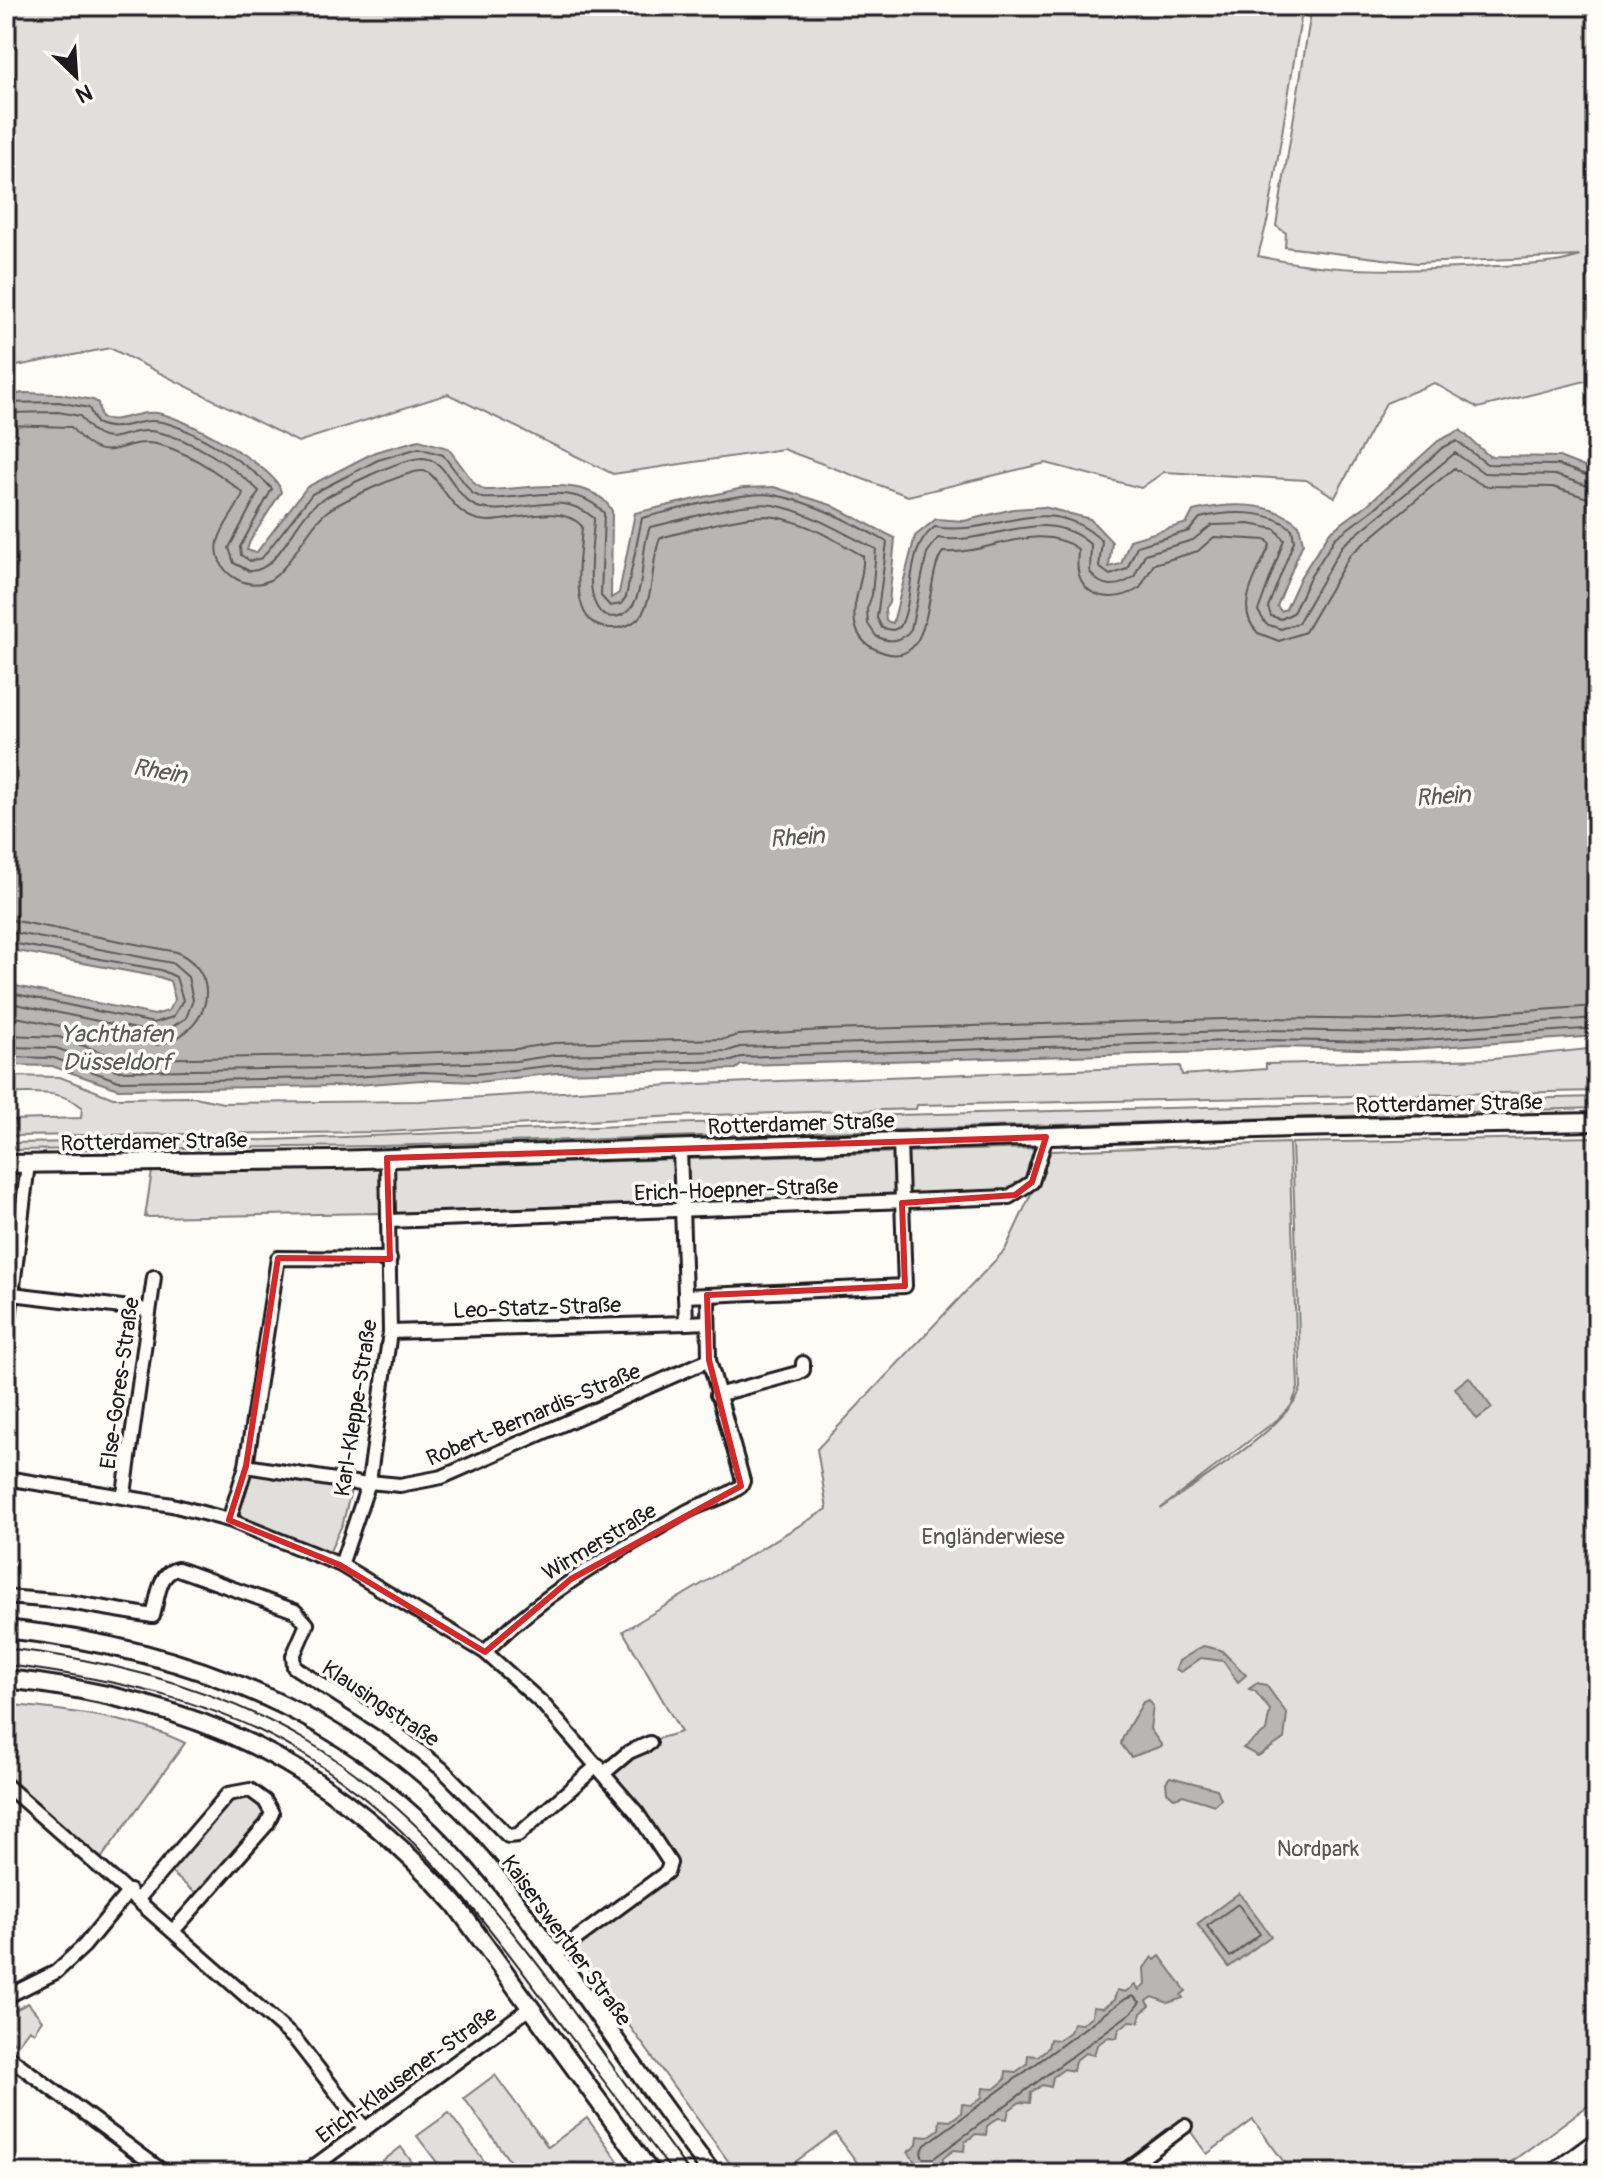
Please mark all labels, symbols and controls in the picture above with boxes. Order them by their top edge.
north arrow [36,36,116,116]
text: N [71,77,97,109]
water label: Rhein [131,752,191,791]
water label: Rhein [1415,780,1473,813]
water label: Rhein [769,821,827,854]
water label: Yachthafen Düsseldorf [61,1020,176,1077]
street label: Rotterdamer Straße [1355,1088,1543,1120]
street label: Rotterdamer Straße [707,1107,895,1141]
street label: Rotterdamer Straße [60,1126,248,1158]
street label: Erich-Hoepner-Straße [634,1172,839,1208]
street label: Leo-Statz-Straße [453,1291,622,1325]
street label: Else-Gores-Straße [94,1295,146,1471]
street label: Karl-Kleppe-Straße [328,1317,384,1499]
street label: Robert-Bernardis-Straße [422,1357,645,1473]
street label: Wirmerstraße [537,1497,662,1587]
park label: Engländerwiese [921,1523,1065,1551]
street label: Klausingstraße [316,1654,445,1754]
park label: Nordpark [1277,1835,1359,1863]
street label: Kaiserswerther Straße [495,1850,638,2032]
street label: Erich-Klausener-Straße [311,2000,503,2150]

